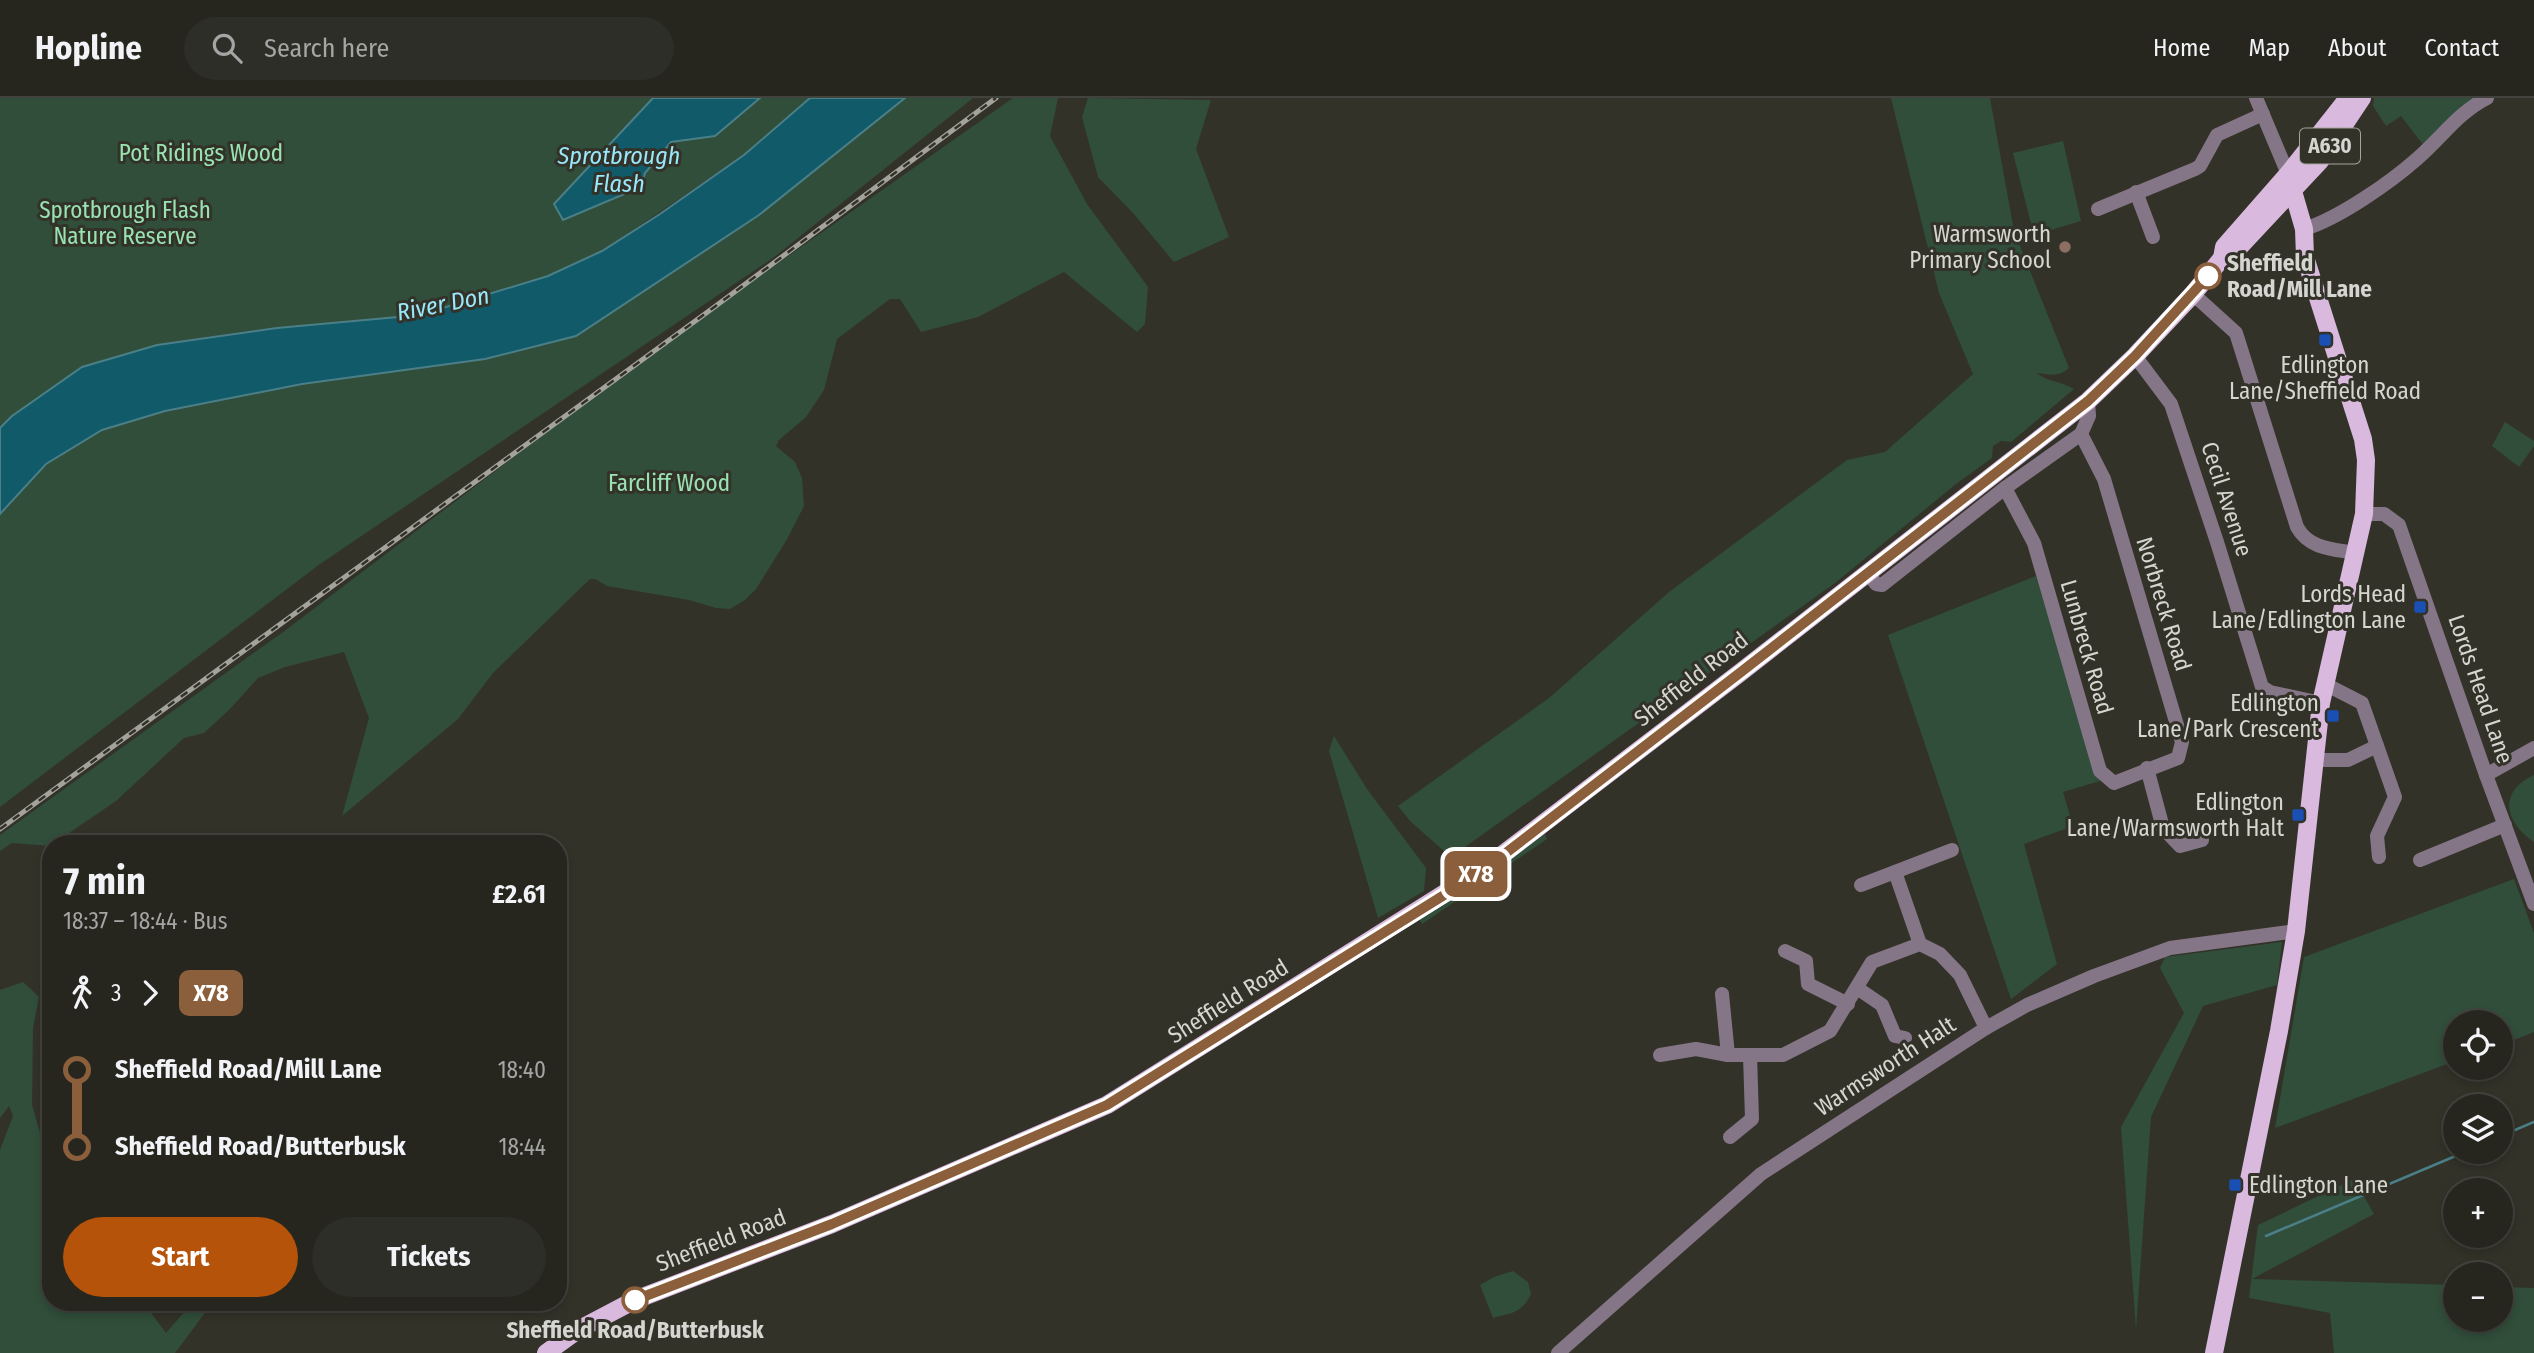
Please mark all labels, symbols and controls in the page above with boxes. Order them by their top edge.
search box [184,17,674,80]
text: Hopline [35,28,142,68]
icon: search [208,29,246,67]
text: Search here [264,33,389,64]
text: Home [2153,34,2210,62]
text: Map [2248,34,2290,62]
text: About [2328,34,2386,62]
text: Contact [2424,34,2499,62]
road number: A630 [2300,128,2360,164]
park label: Pot Ridings Wood [119,139,283,167]
water label: Sprotbrough Flash [557,142,680,198]
park label: Sprotbrough Flash Nature Reserve [39,196,211,250]
place label: Warmsworth Primary School [1909,220,2051,274]
marker: Warmsworth Primary School [2057,239,2073,255]
place label: Sheffield Road/Mill Lane [2227,249,2372,303]
marker: Sheffield Road/Mill Lane [2195,263,2221,289]
water label: River Don [394,281,492,327]
marker: Edlington Lane/Sheffield Road [2317,332,2333,348]
place label: Edlington Lane/Sheffield Road [2229,351,2421,405]
street label: Cecil Avenue [2195,438,2259,560]
park label: Farcliff Wood [608,469,730,497]
street label: Norbreck Road [2130,534,2198,674]
street label: Lunbreck Road [2054,577,2120,717]
place label: Lords Head Lane/Edlington Lane [2211,580,2406,634]
marker: Lords Head Lane/Edlington Lane [2412,599,2428,615]
street label: Lords Head Lane [2442,611,2520,767]
street label: Sheffield Road [1629,626,1753,732]
place label: Edlington Lane/Park Crescent [2137,689,2319,743]
marker: Edlington Lane/Park Crescent [2325,708,2341,724]
place label: Edlington Lane/Warmsworth Halt [2066,788,2284,842]
marker: Edlington Lane/Warmsworth Halt [2290,807,2306,823]
line badge: X78 [1436,851,1516,897]
text: 7 min [63,858,146,904]
text: X78 [1458,860,1494,888]
text: £2.61 [492,879,546,910]
text: 18:37 – 18:44 · Bus [63,907,227,935]
street label: Sheffield Road [1163,953,1293,1049]
icon: walk [63,974,101,1012]
icon: forward [131,974,169,1012]
text: 3 [111,979,121,1007]
text: X78 [193,979,229,1007]
street label: Warmsworth Halt [1809,1010,1961,1122]
map controls [2443,1010,2513,1332]
button: locate [2443,1010,2513,1080]
text: Sheffield Road/Mill Lane [115,1054,382,1085]
text: 18:40 [498,1056,546,1084]
button: layers [2443,1094,2513,1164]
text: Sheffield Road/Butterbusk [115,1131,406,1162]
text: 18:44 [499,1133,546,1161]
place label: Edlington Lane [2249,1171,2388,1199]
marker: Edlington Lane [2227,1177,2243,1193]
button: + [2443,1178,2513,1248]
street label: Sheffield Road [652,1202,790,1278]
button: Start [63,1217,298,1297]
button: Tickets [312,1217,546,1297]
button: − [2443,1262,2513,1332]
marker: Sheffield Road/Butterbusk [622,1287,648,1313]
place label: Sheffield Road/Butterbusk [506,1316,764,1344]

